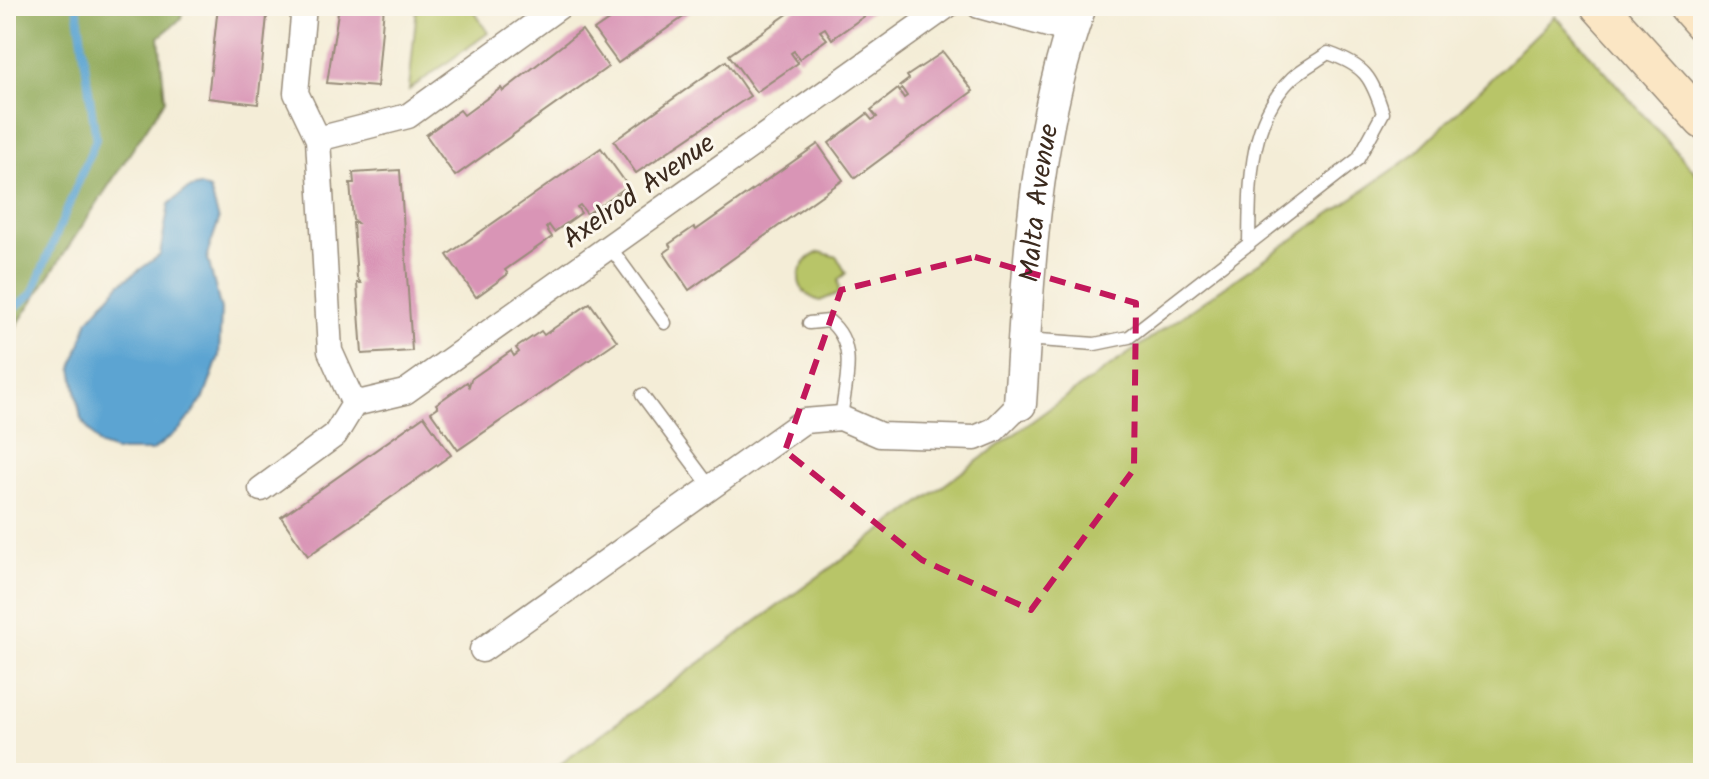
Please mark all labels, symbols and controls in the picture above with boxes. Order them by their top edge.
street label: Malta Avenue [1008,120,1073,284]
street label: Axelrod Avenue [554,122,726,262]

